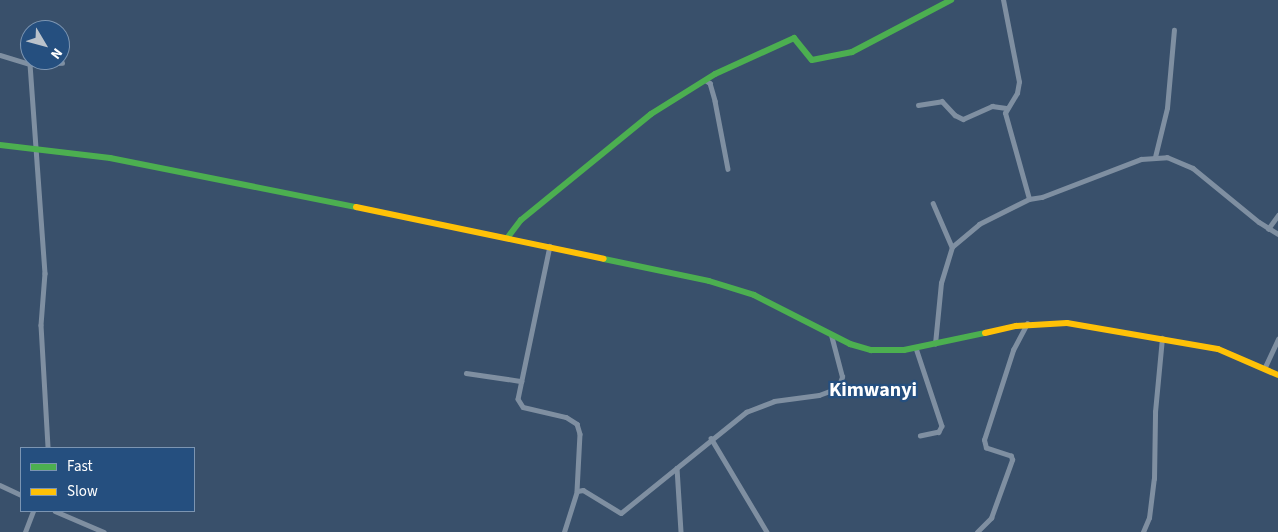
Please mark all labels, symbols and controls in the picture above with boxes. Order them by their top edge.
north arrow [20,20,70,70]
text: N [45,44,67,63]
district label: Kimwanyi [829,378,917,402]
legend [20,447,195,512]
text: Fast [67,456,93,477]
text: Slow [67,481,98,502]

